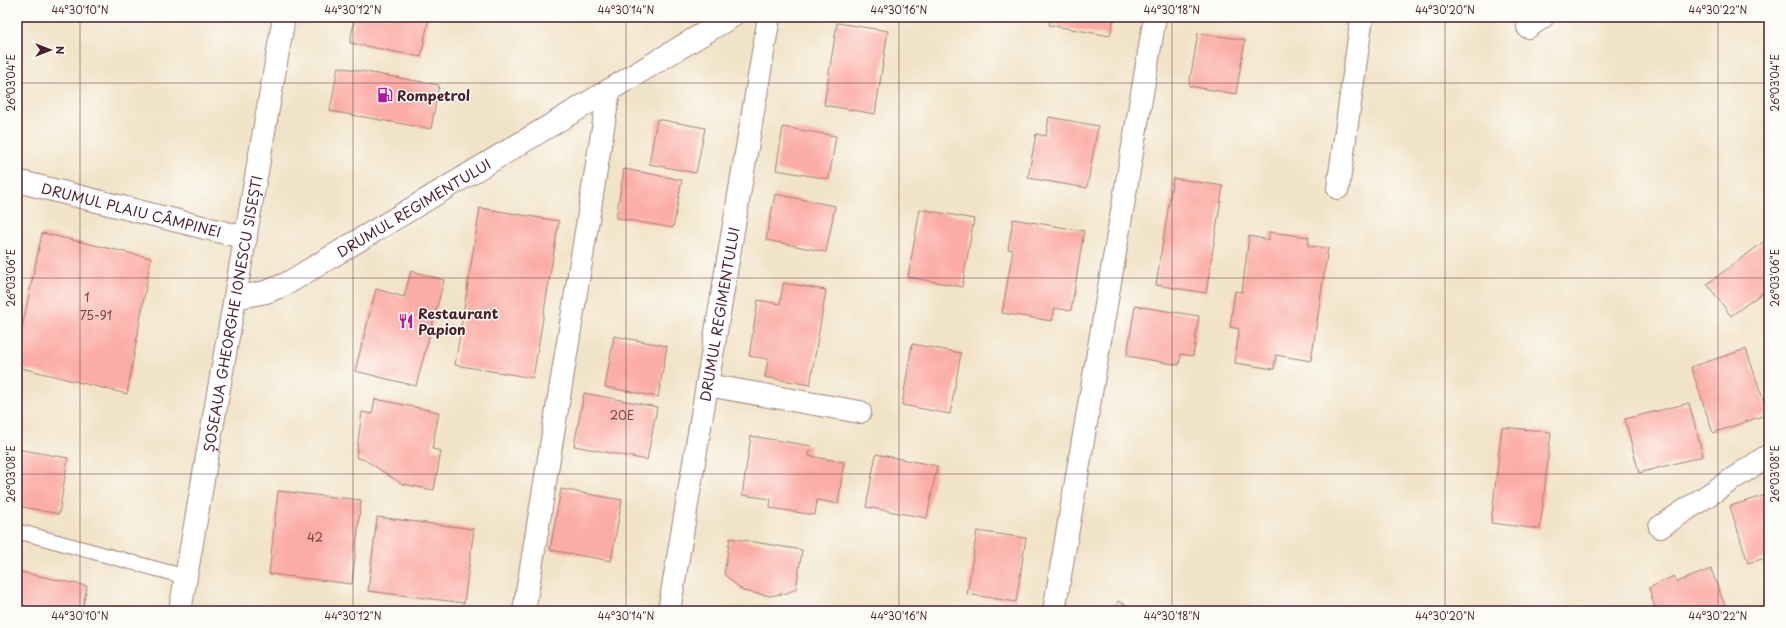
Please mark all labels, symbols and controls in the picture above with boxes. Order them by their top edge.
text: 44°30'10"N [51,2,109,17]
text: 44°30'12"N [325,2,382,17]
text: 44°30'14"N [598,2,654,17]
text: 44°30'16"N [871,2,928,17]
text: 44°30'18"N [1144,2,1200,17]
text: 44°30'20"N [1415,2,1475,17]
text: 44°30'22"N [1689,2,1748,17]
north arrow [30,30,70,70]
text: N [52,46,69,55]
text: 26°03'04"E [3,54,18,112]
text: 26°03'04"E [1767,54,1782,112]
place label: Rompetrol [397,85,470,106]
fuel station icon: Rompetrol [376,86,394,104]
street label: DRUMUL REGIMENTULUI [333,153,495,262]
street label: ȘOSEAUA GHEORGHE IONESCU SISEȘTI [198,174,267,454]
street label: DRUMUL PLAIU CÂMPINEI [39,177,224,242]
street label: DRUMUL REGIMENTULUI [694,225,744,403]
text: 26°03'06"E [3,249,18,307]
text: 26°03'06"E [1767,249,1782,307]
house number: 1 [84,288,90,306]
place label: Restaurant Papion [418,303,499,340]
house number: 75-91 [80,306,112,324]
restaurant icon: Restaurant Papion [397,312,415,330]
house number: 20E [610,406,634,424]
text: 26°03'08"E [3,445,18,503]
text: 26°03'08"E [1767,445,1782,503]
house number: 42 [307,528,323,546]
text: 44°30'10"N [51,608,109,623]
text: 44°30'12"N [325,608,382,623]
text: 44°30'14"N [598,608,654,623]
text: 44°30'16"N [871,608,928,623]
text: 44°30'18"N [1144,608,1200,623]
text: 44°30'20"N [1415,608,1475,623]
text: 44°30'22"N [1689,608,1748,623]

